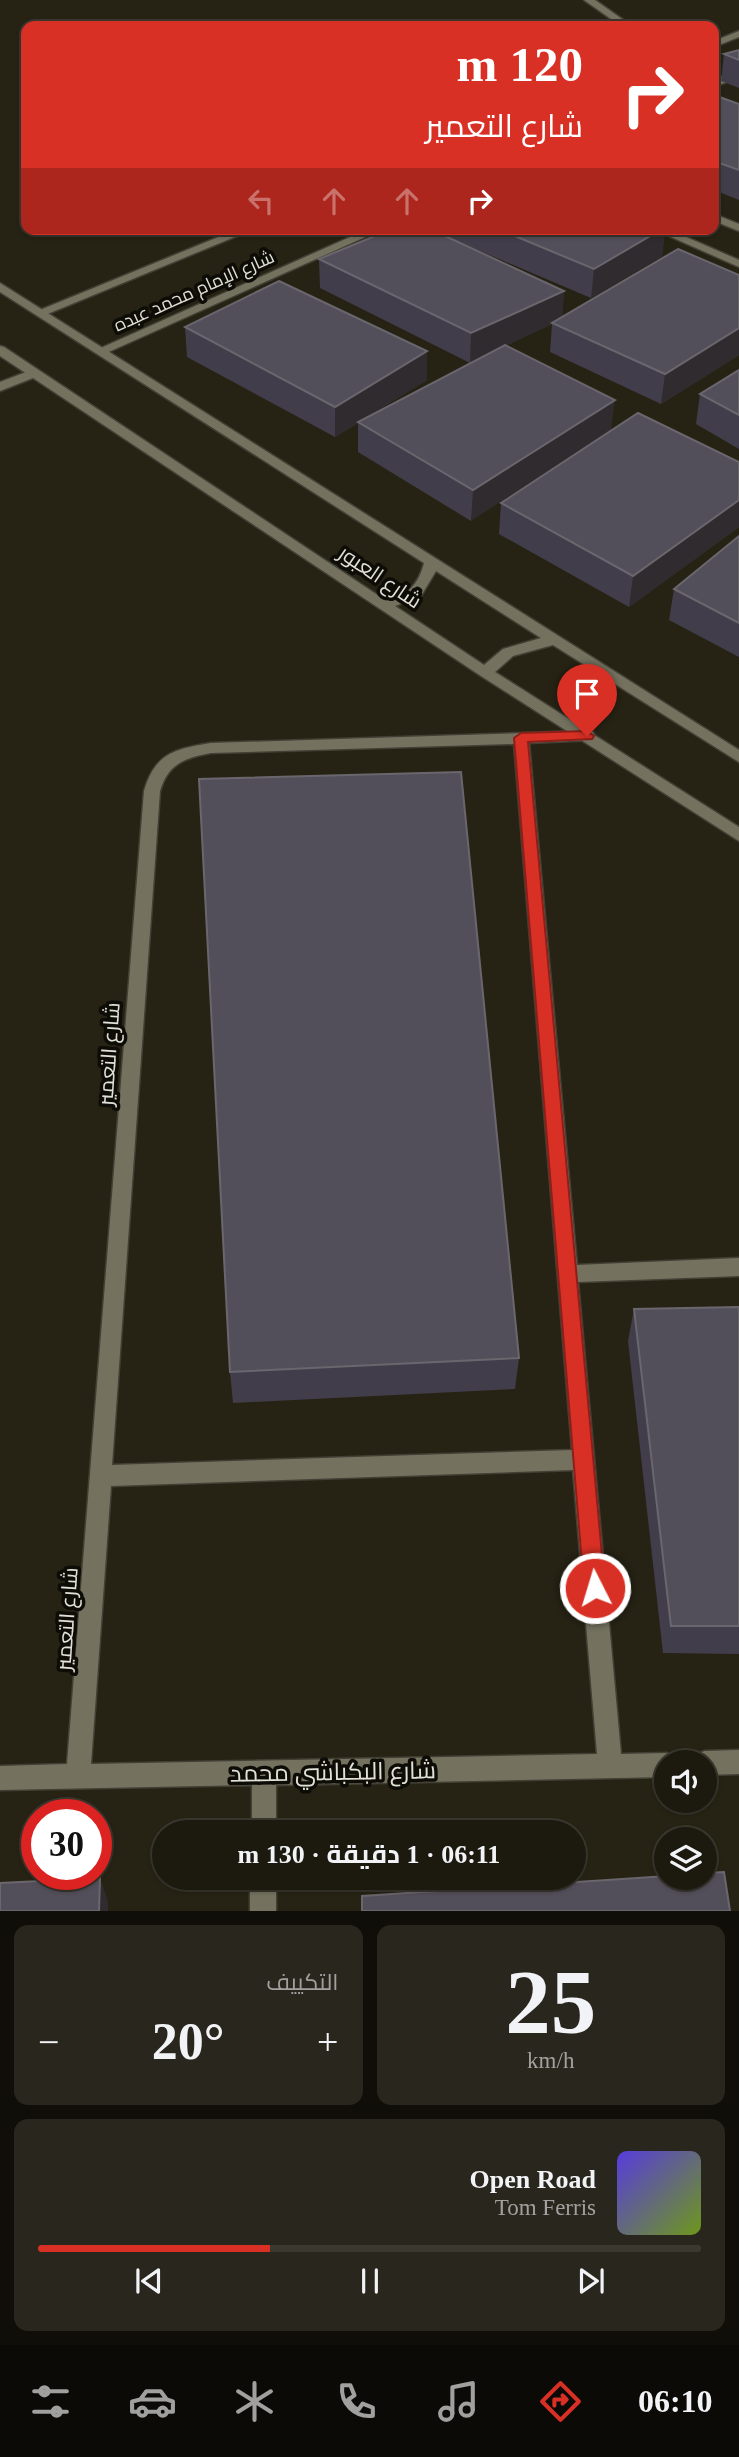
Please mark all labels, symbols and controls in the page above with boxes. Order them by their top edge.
text: 120 m [456,37,583,92]
icon: right [607,49,698,140]
text: شارع التعمير [425,108,583,144]
icon: left [242,182,280,220]
icon: ahead [315,182,353,220]
icon: ahead [388,182,426,220]
icon: right [461,182,499,220]
street label: شارع الإمام محمد عبده [111,247,278,337]
street label: شارع العبور [332,540,426,615]
pin [557,664,617,736]
icon: arrive [568,675,606,713]
street label: شارع التعمير [93,1002,127,1108]
position arrow [558,1551,632,1625]
street label: شارع التعمير [51,1567,85,1673]
map controls [654,1750,717,1890]
button: sound [654,1750,717,1813]
street label: شارع البكباشي محمد [230,1757,436,1792]
speed limit sign: 30 [21,1799,112,1890]
button: layers [654,1827,717,1890]
text: 06:11 · 1 دقيقة · 130 m [238,1840,500,1869]
text: 25 [505,1952,596,2053]
text: التكييف [266,1970,339,1995]
text: 20° [152,2013,225,2070]
text: − [38,2021,59,2063]
text: + [317,2021,338,2063]
text: km/h [527,2048,574,2073]
text: Open Road [470,2165,596,2194]
text: Tom Ferris [495,2195,596,2220]
icon: previous [130,2262,168,2300]
icon: pause [351,2262,389,2300]
icon: next [572,2262,610,2300]
icon: filters [26,2377,75,2426]
icon: car [128,2377,177,2426]
icon: climate [230,2377,279,2426]
icon: phone [332,2377,381,2426]
icon: music [434,2377,483,2426]
icon: directions [536,2377,585,2426]
text: 06:10 [638,2383,713,2419]

